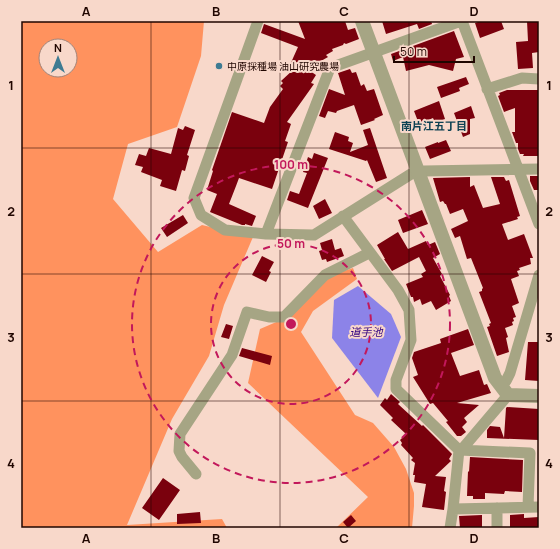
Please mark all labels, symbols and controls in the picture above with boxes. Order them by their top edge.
text: A [82,2,91,20]
text: B [212,2,220,20]
text: C [339,2,349,20]
text: D [469,2,479,20]
north arrow [38,38,78,78]
scale bar [394,38,474,64]
text: N [54,40,62,55]
text: 50 m [400,43,427,60]
place label: 中原採種場 油山研究農場 [227,59,339,73]
marker: 中原採種場 油山研究農場 [214,61,224,71]
text: 1 [8,76,14,94]
text: 1 [546,76,552,94]
district label: 南片江五丁目 [401,118,467,133]
text: 100 m [274,156,308,173]
text: 2 [7,202,15,220]
text: 2 [545,202,553,220]
text: 50 m [277,235,305,252]
centre of rings [284,317,298,331]
water label: 道手池 [350,324,383,339]
text: 3 [7,328,15,346]
text: 3 [545,328,553,346]
text: 4 [7,454,15,472]
text: 4 [545,454,553,472]
text: A [82,529,91,547]
text: B [212,529,220,547]
text: C [339,529,349,547]
text: D [469,529,479,547]

